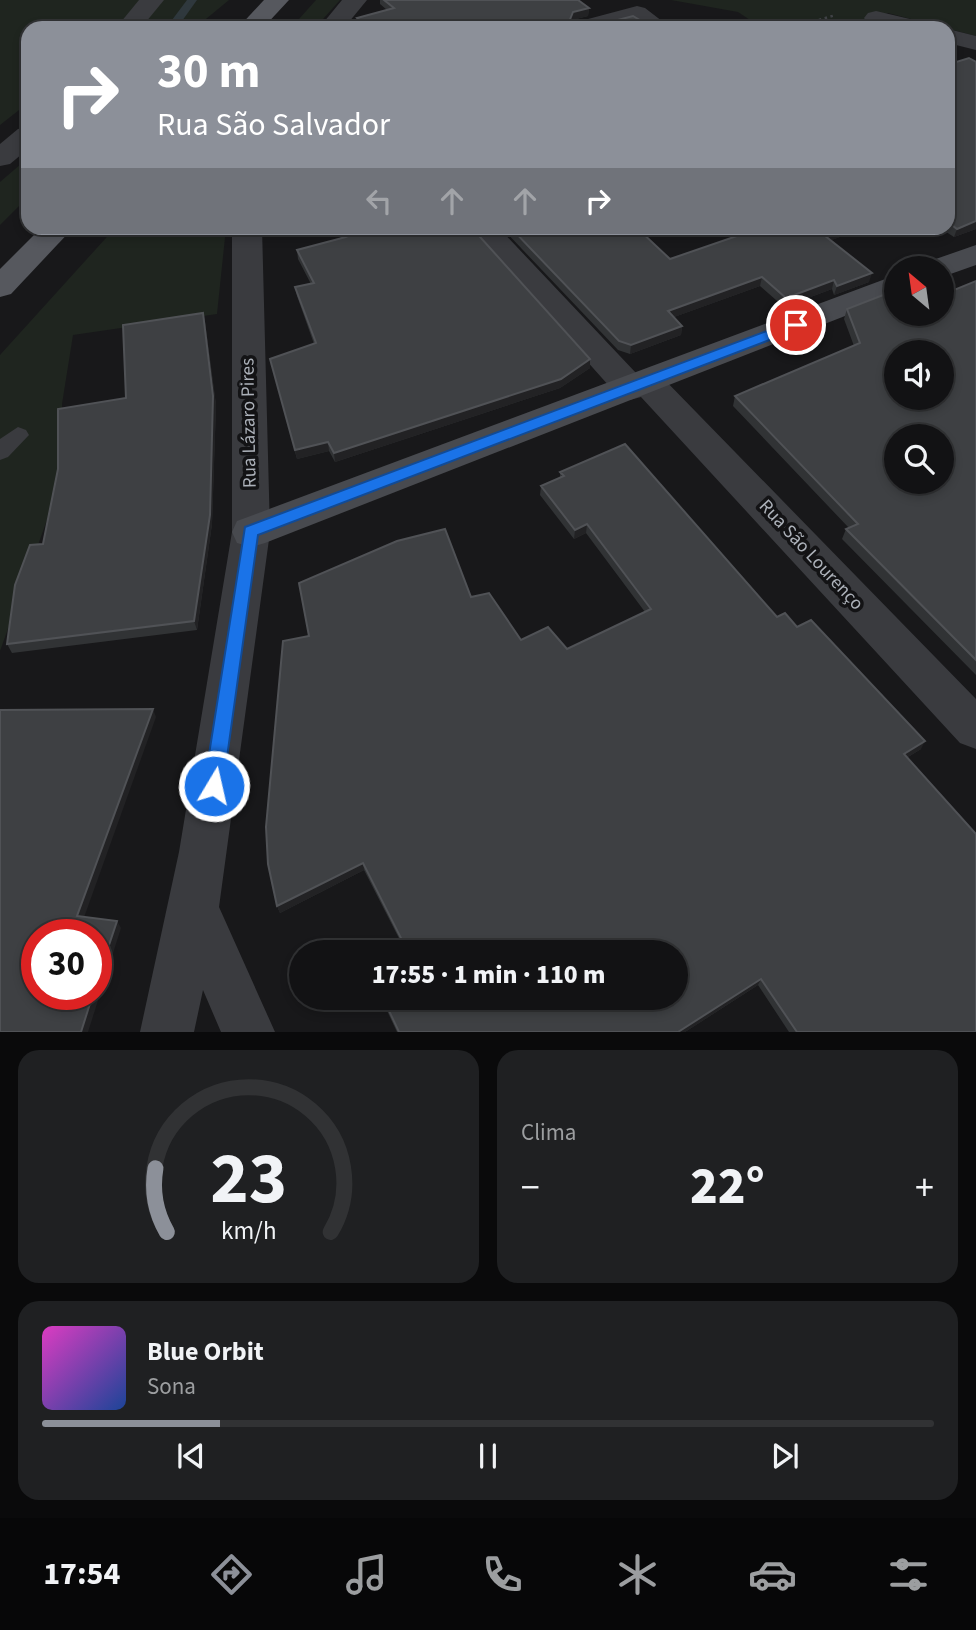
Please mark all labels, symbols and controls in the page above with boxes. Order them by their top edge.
text: 30 m [157,37,261,107]
icon: right [42,49,133,140]
text: Rua São Salvador [157,102,390,148]
icon: left [360,182,398,220]
icon: ahead [433,182,471,220]
icon: ahead [506,182,544,220]
icon: right [579,182,617,220]
north arrow [884,256,954,326]
map controls [884,256,954,494]
pin [766,295,826,355]
icon: arrive [777,306,815,344]
button: sound [884,340,954,410]
street label: Rua Lázaro Pires [234,358,264,488]
button: search [884,424,954,494]
street label: Rua São Lourenço [752,494,870,616]
position arrow [177,749,251,823]
speed limit sign: 30 [21,919,112,1010]
text: 17:55 · 1 min · 110 m [372,956,605,993]
text: Clima [521,1116,576,1149]
text: 23 [210,1128,287,1232]
text: 22° [690,1150,765,1224]
text: − [521,1161,540,1215]
text: + [915,1161,934,1215]
text: km/h [221,1213,276,1249]
text: Blue Orbit [147,1333,264,1370]
text: Sona [147,1370,196,1403]
icon: previous [172,1437,210,1475]
icon: pause [469,1437,507,1475]
icon: next [766,1437,804,1475]
icon: directions [207,1550,256,1599]
icon: music [342,1550,391,1599]
icon: phone [478,1550,527,1599]
icon: climate [613,1550,662,1599]
icon: car [748,1550,797,1599]
icon: filters [884,1550,933,1599]
text: 17:54 [43,1551,120,1597]

